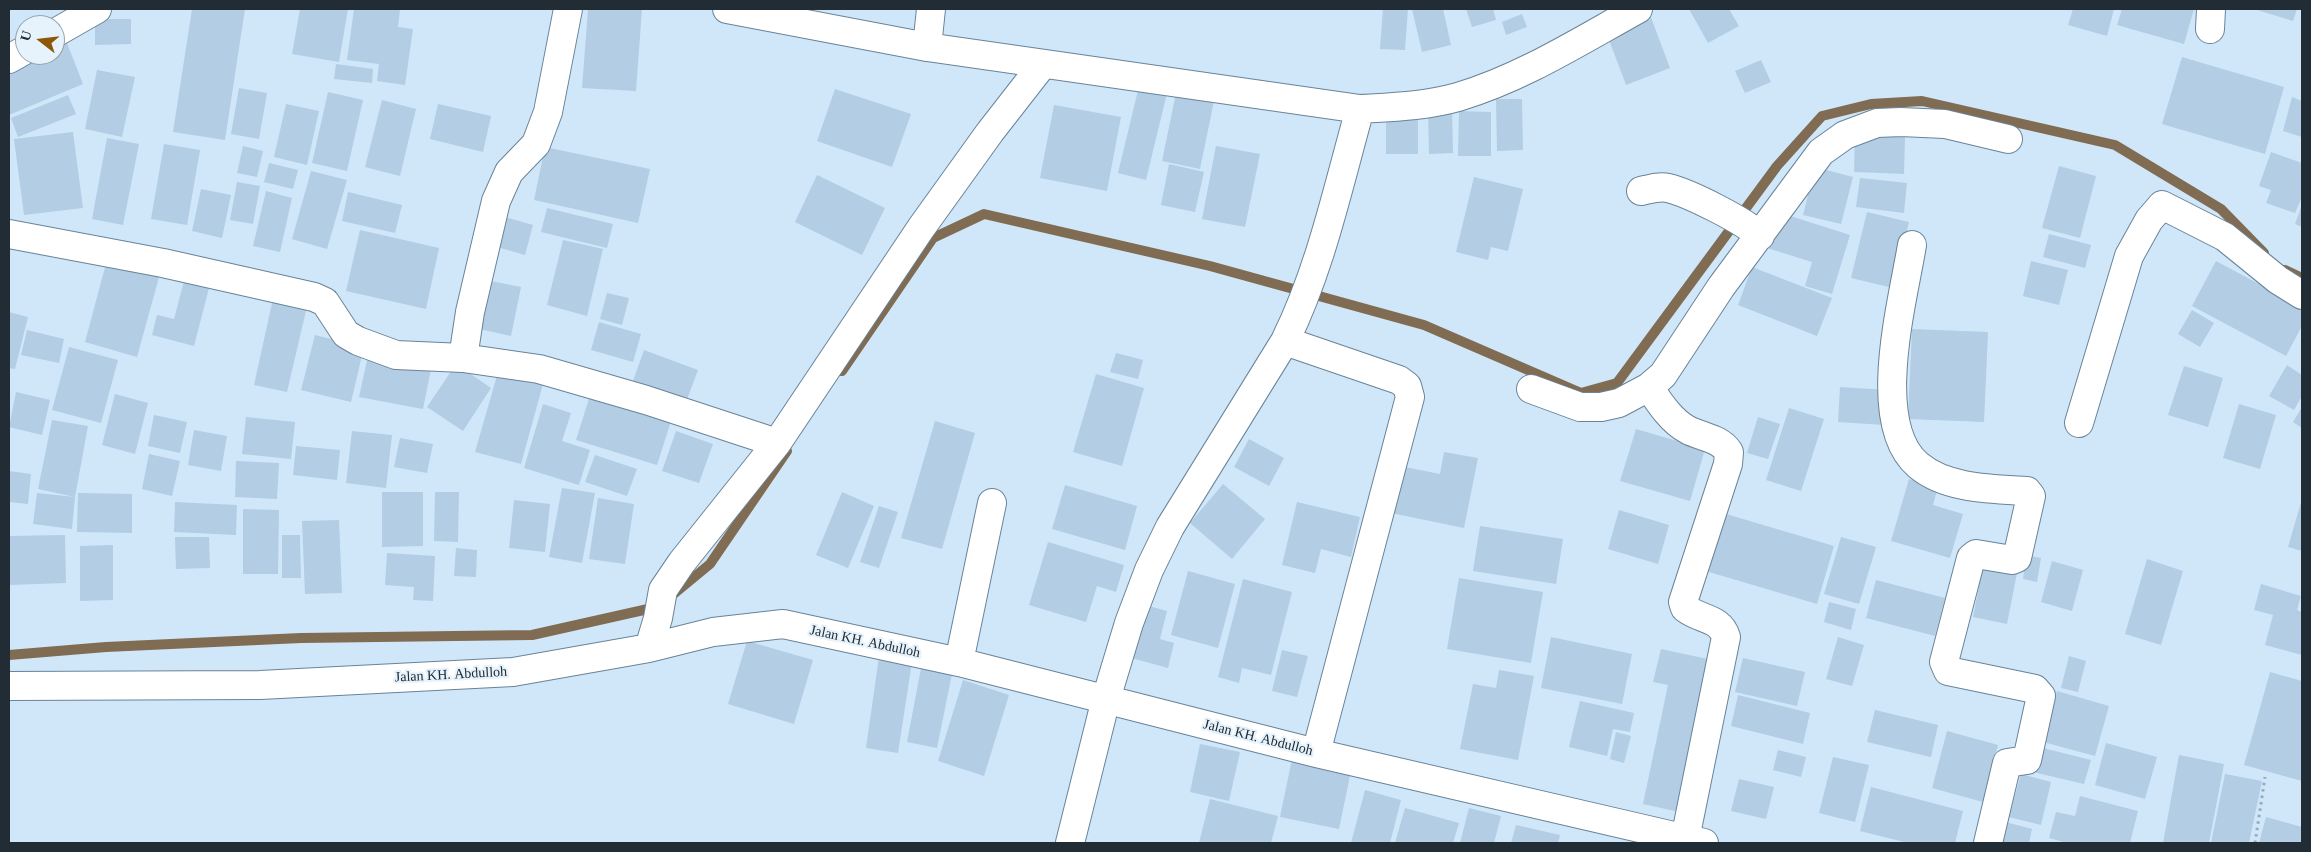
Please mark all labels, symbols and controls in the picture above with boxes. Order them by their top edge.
north arrow [15,15,65,65]
text: U [17,29,35,43]
street label: Jalan KH. Abdulloh [808,622,922,662]
street label: Jalan KH. Abdulloh [394,664,508,686]
street label: Jalan KH. Abdulloh [1201,716,1315,760]

